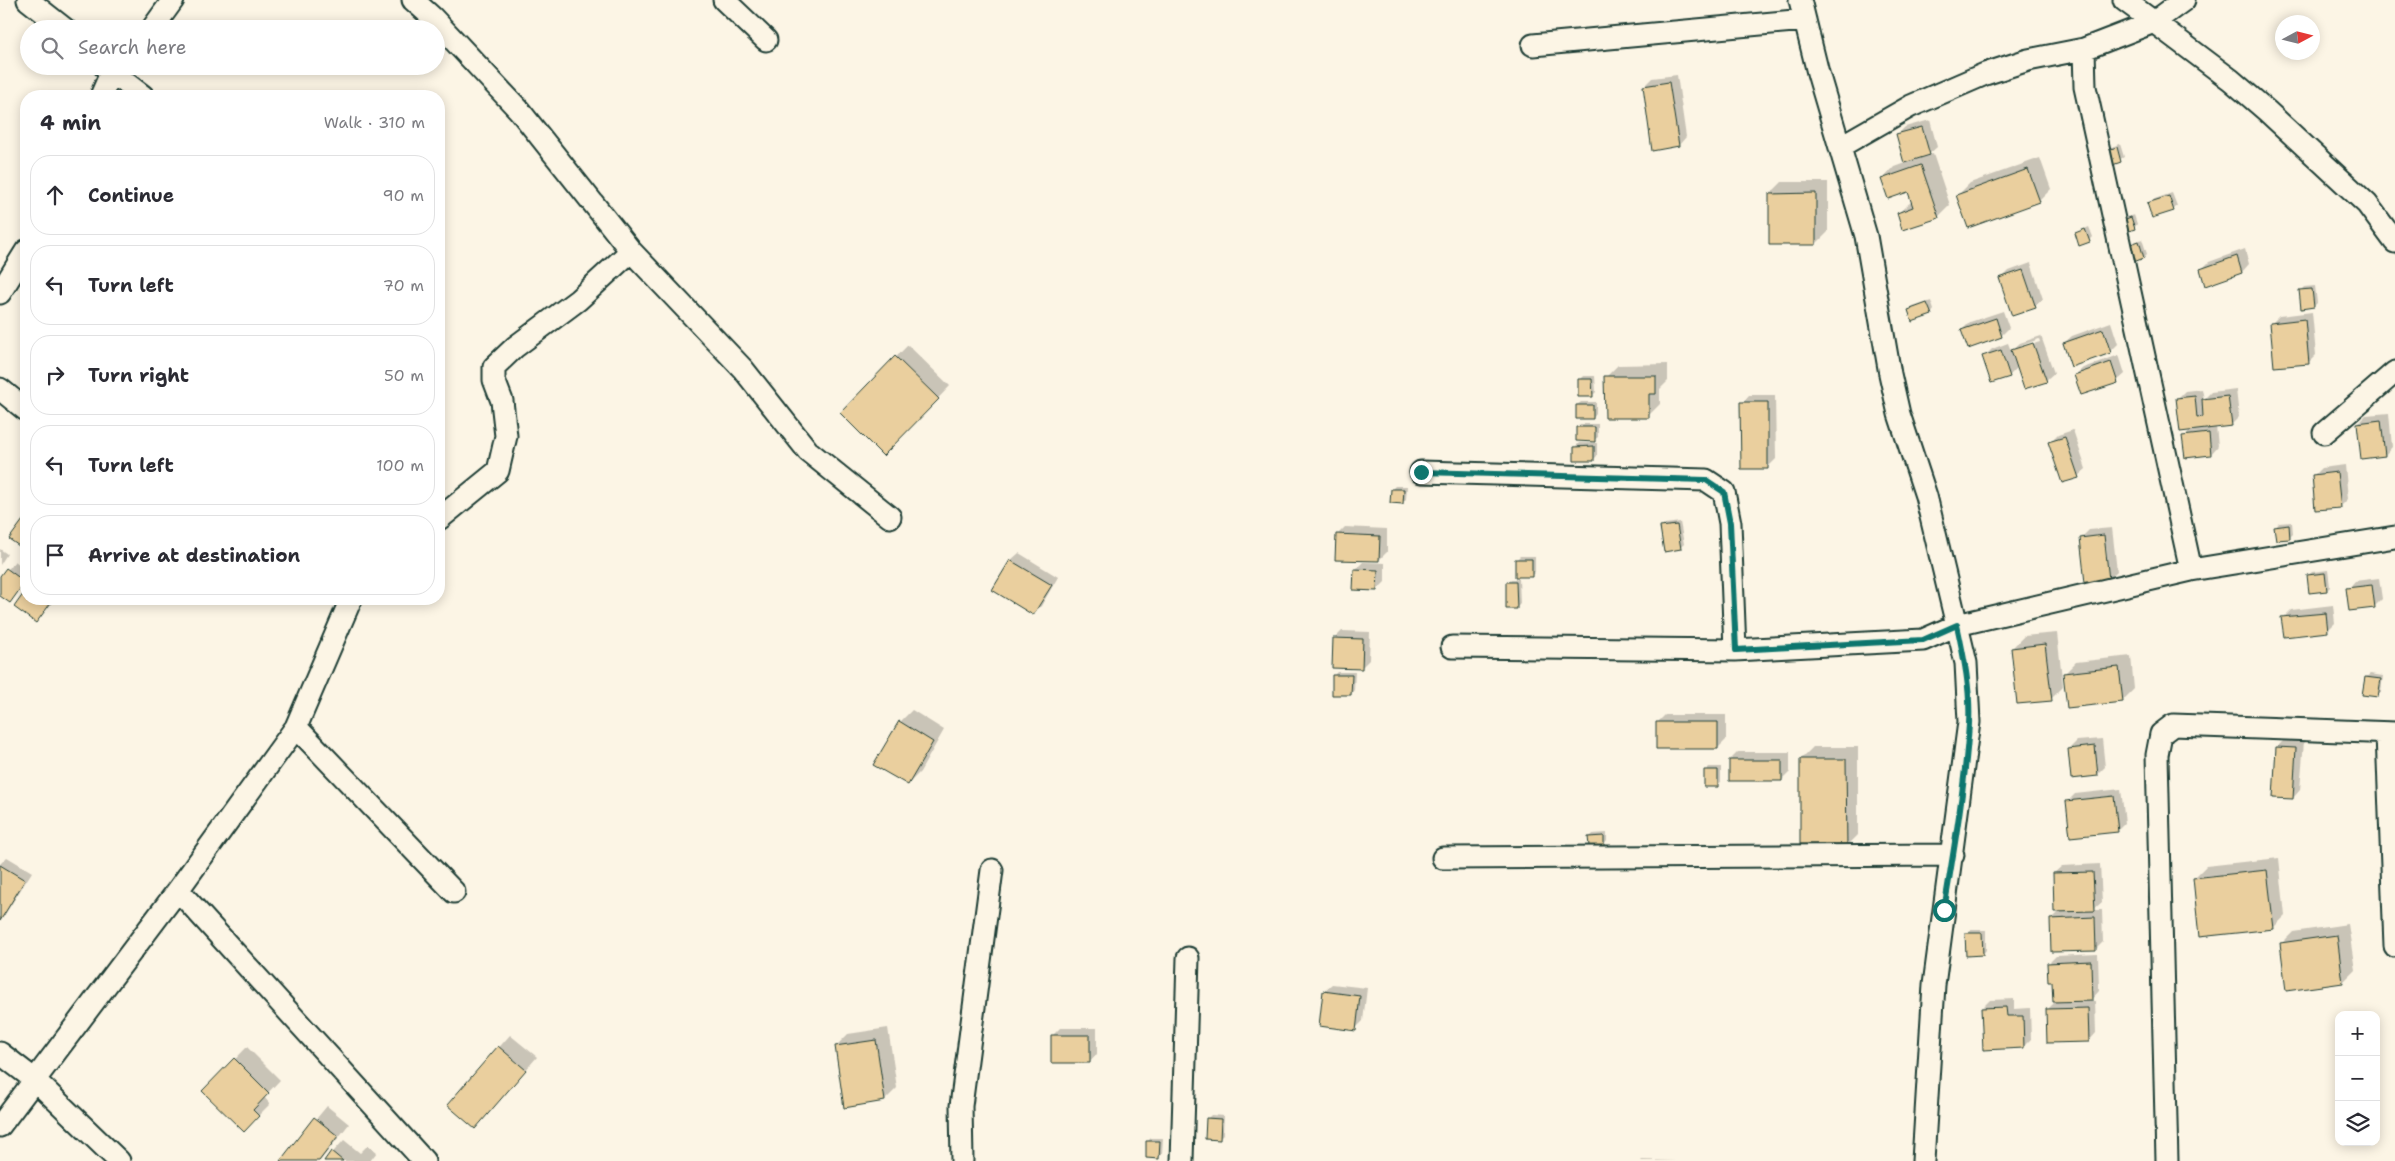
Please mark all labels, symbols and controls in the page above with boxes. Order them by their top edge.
north arrow [2275,15,2320,60]
search box [20,20,445,75]
icon: search [38,34,66,62]
text: Search here [78,35,187,60]
text: 4 min [40,109,101,137]
text: Walk · 310 m [324,112,425,133]
icon: ahead [41,181,69,209]
text: Continue [88,183,174,208]
text: 90 m [383,185,424,206]
icon: left [41,271,69,299]
text: Turn left [88,273,174,298]
text: 70 m [383,275,424,296]
icon: right [41,361,69,389]
text: Turn right [88,363,189,388]
text: 50 m [384,365,424,386]
icon: left [41,451,69,479]
text: Turn left [88,453,174,478]
text: 100 m [376,455,424,476]
route end [1410,461,1433,484]
icon: arrive [41,541,69,569]
text: Arrive at destination [88,543,300,568]
route start [1933,899,1956,922]
map controls [2335,1011,2380,1146]
button: + [2335,1011,2380,1056]
button: − [2335,1056,2380,1101]
button: layers [2335,1101,2380,1146]

